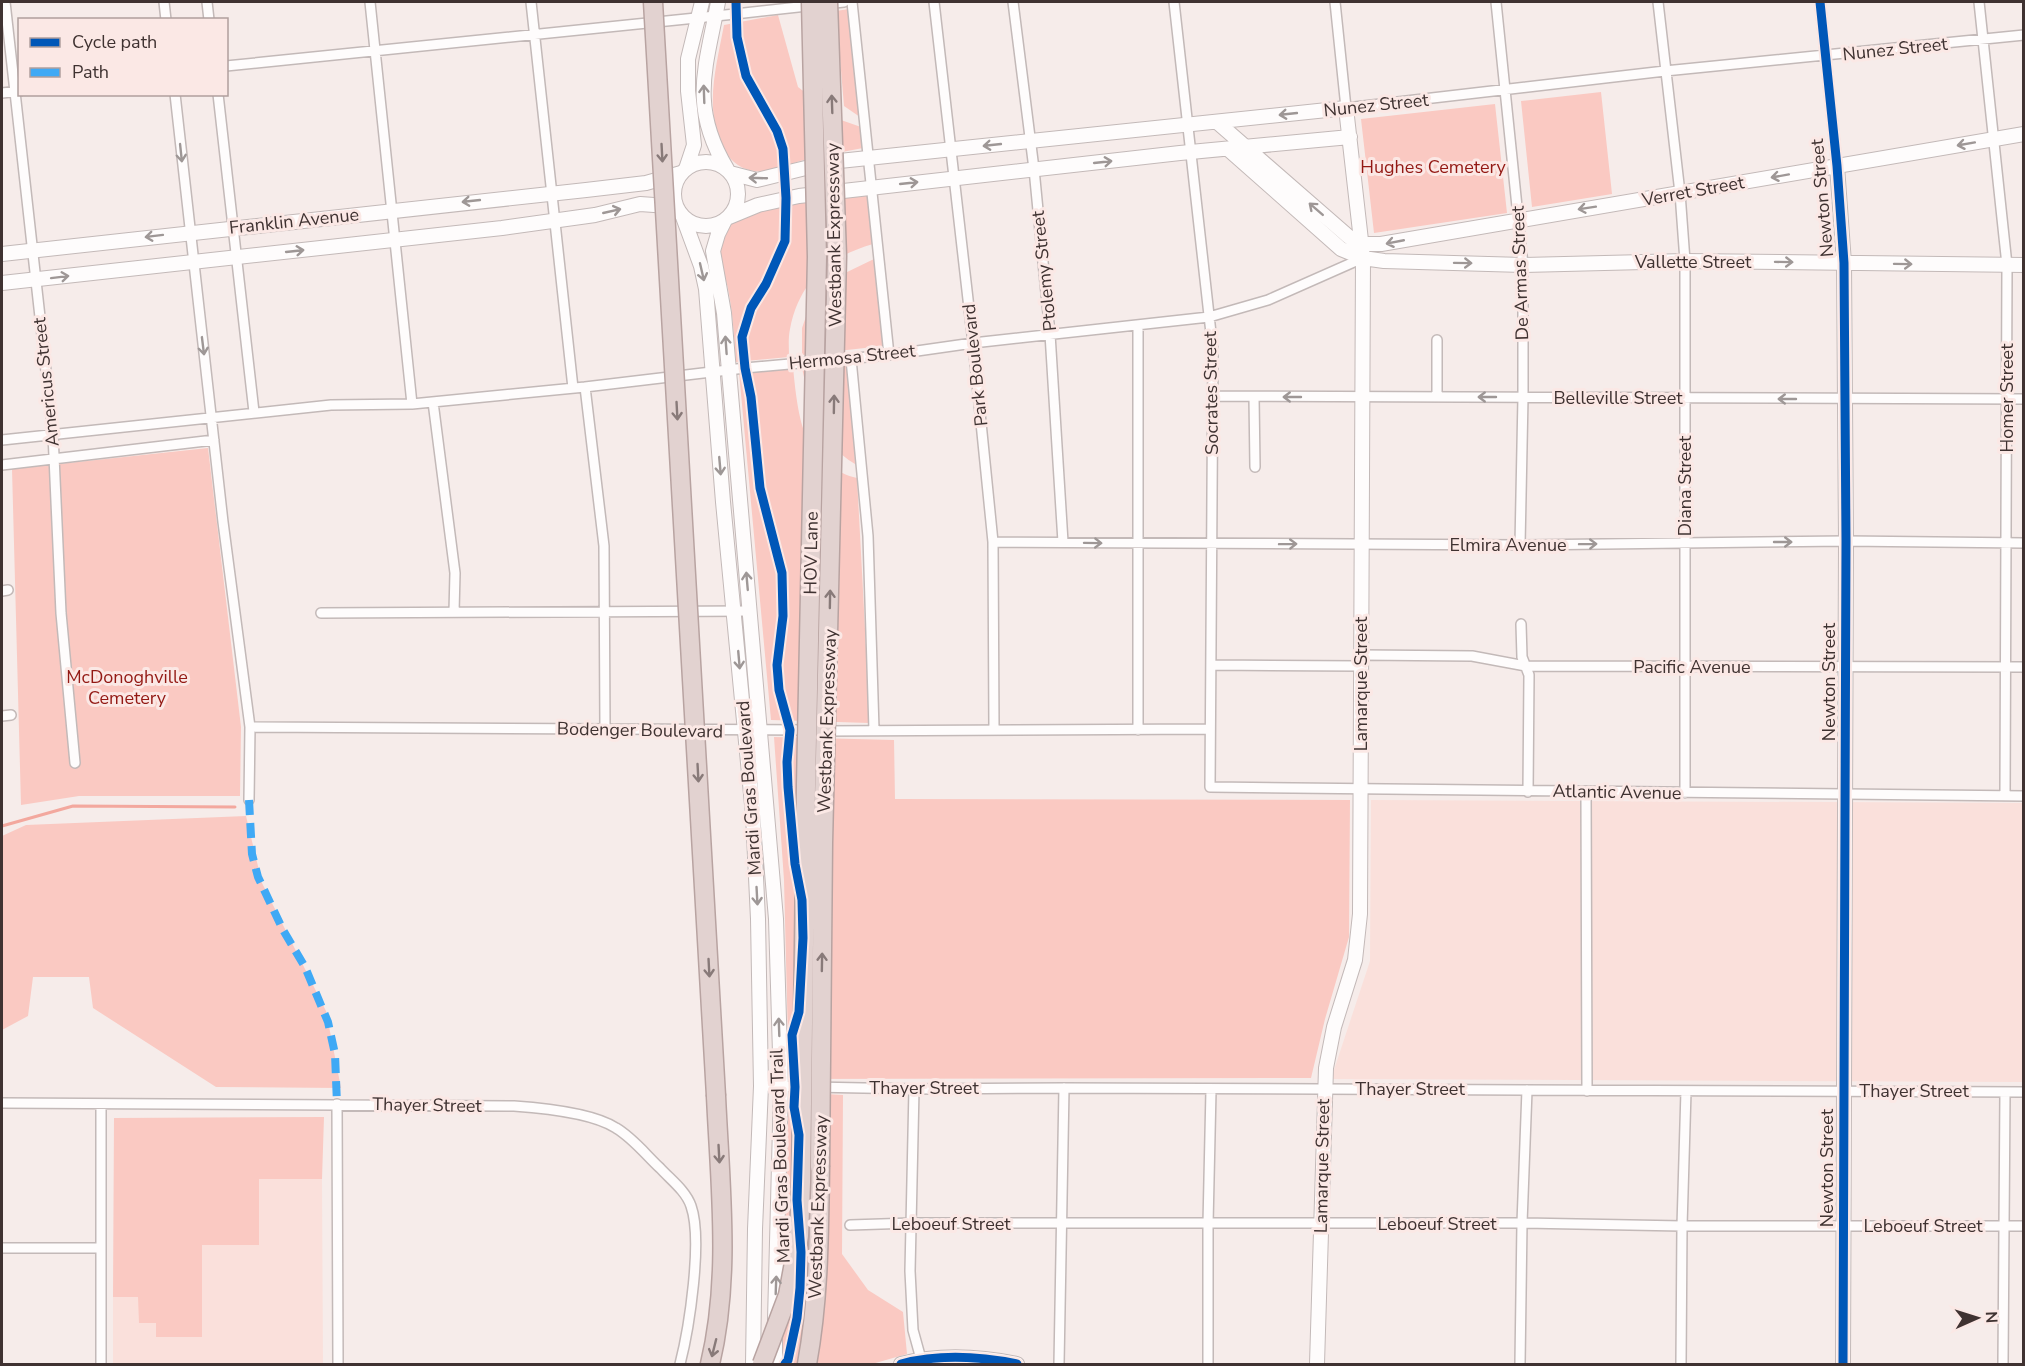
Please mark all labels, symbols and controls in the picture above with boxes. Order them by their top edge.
legend [18,18,228,96]
text: Cycle path [72,30,157,54]
street label: Nunez Street [1841,31,1949,66]
text: Path [72,60,109,84]
one-way arrow [698,85,709,104]
street label: Nunez Street [1322,87,1430,122]
one-way arrow [827,94,838,114]
one-way arrow [1279,109,1299,120]
street label: Newton Street [1805,137,1839,258]
one-way arrow [982,139,1002,150]
one-way arrow [1956,139,1976,150]
one-way arrow [176,142,187,162]
street label: Westbank Expressway [820,142,848,327]
one-way arrow [657,143,668,163]
park label: Hughes Cemetery [1360,155,1506,179]
one-way arrow [1093,156,1113,167]
street label: Verret Street [1639,170,1747,212]
one-way arrow [1770,171,1790,182]
one-way arrow [749,173,769,184]
one-way arrow [899,177,919,188]
one-way arrow [462,196,482,207]
street label: Franklin Avenue [228,202,360,240]
one-way arrow [1309,202,1324,216]
one-way arrow [1578,203,1598,214]
one-way arrow [602,205,621,217]
street label: De Armas Street [1506,205,1534,341]
street label: Ptolemy Street [1026,209,1062,332]
one-way arrow [144,231,164,242]
one-way arrow [1386,236,1405,248]
one-way arrow [284,245,304,256]
street label: Vallette Street [1634,250,1752,274]
one-way arrow [1774,256,1794,268]
one-way arrow [1453,258,1473,269]
one-way arrow [1892,258,1912,269]
one-way arrow [697,261,708,281]
one-way arrow [49,271,69,282]
street label: Park Boulevard [957,303,993,427]
street label: Americus Street [27,316,65,448]
street label: Socrates Street [1198,330,1224,455]
one-way arrow [198,336,209,356]
one-way arrow [720,336,731,356]
street label: Hermosa Street [788,338,917,376]
street label: Homer Street [1995,343,2019,452]
street label: Belleville Street [1553,386,1683,410]
one-way arrow [1282,391,1302,403]
one-way arrow [1477,391,1497,403]
one-way arrow [1777,393,1797,405]
one-way arrow [828,394,840,414]
one-way arrow [672,400,683,420]
street label: Diana Street [1673,435,1697,536]
one-way arrow [714,455,725,475]
street label: HOV Lane [798,511,824,595]
street label: Elmira Avenue [1449,533,1567,557]
one-way arrow [1773,536,1793,548]
one-way arrow [1083,537,1103,549]
one-way arrow [1278,538,1298,550]
one-way arrow [1578,538,1598,550]
one-way arrow [741,572,752,592]
one-way arrow [824,589,836,609]
street label: Lamarque Street [1349,616,1373,751]
street label: Newton Street [1817,622,1841,741]
street label: Westbank Expressway [812,628,842,813]
one-way arrow [734,649,745,669]
street label: Pacific Avenue [1633,655,1751,679]
park label: McDonoghville Cemetery [66,665,188,710]
street label: Mardi Gras Boulevard [731,700,767,876]
street label: Bodenger Boulevard [557,717,723,743]
one-way arrow [692,763,703,783]
street label: Atlantic Avenue [1552,779,1682,805]
one-way arrow [751,886,762,906]
one-way arrow [816,952,828,972]
one-way arrow [703,958,714,978]
one-way arrow [774,1018,785,1038]
street label: Mardi Gras Boulevard Trail [764,1048,796,1264]
street label: Thayer Street [869,1076,979,1100]
street label: Thayer Street [1355,1077,1465,1101]
street label: Thayer Street [1859,1079,1969,1103]
street label: Thayer Street [372,1092,483,1118]
street label: Lamarque Street [1309,1098,1335,1233]
street label: Newton Street [1815,1108,1839,1227]
street label: Westbank Expressway [803,1114,833,1299]
one-way arrow [713,1144,724,1163]
street label: Leboeuf Street [891,1212,1011,1236]
street label: Leboeuf Street [1377,1212,1497,1236]
street label: Leboeuf Street [1863,1214,1983,1238]
one-way arrow [770,1276,782,1296]
north arrow [1947,1288,2007,1348]
text: N [1980,1311,2002,1324]
one-way arrow [707,1339,719,1358]

